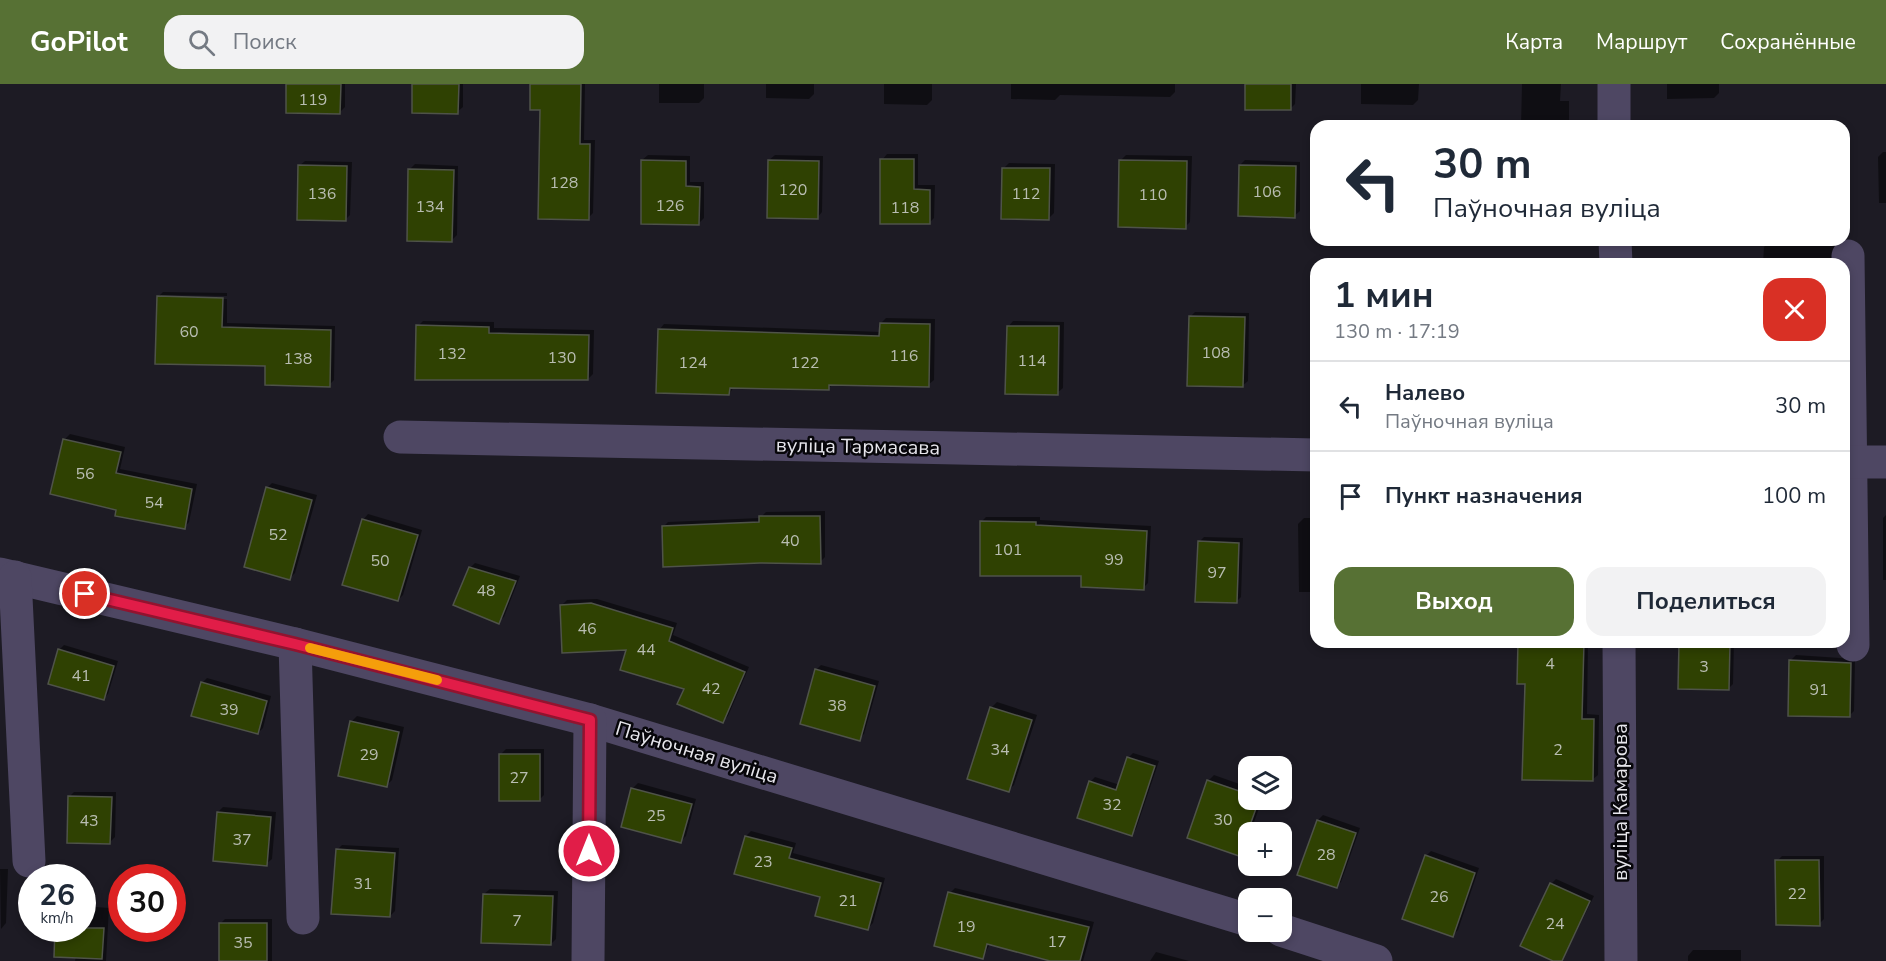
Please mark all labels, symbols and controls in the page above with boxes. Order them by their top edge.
search box [164,15,584,69]
text: GoPilot [30,23,128,61]
icon: search [185,26,218,59]
text: Поиск [233,27,297,57]
text: Карта [1505,28,1563,56]
text: Маршрут [1596,28,1687,56]
text: Сохранённые [1720,28,1856,56]
house number: 119 [299,89,327,111]
text: 30 m [1433,136,1532,193]
icon: left [1334,144,1412,222]
house number: 128 [550,172,578,194]
house number: 120 [779,179,807,201]
house number: 106 [1253,181,1281,203]
house number: 136 [308,183,336,205]
house number: 112 [1012,183,1040,205]
house number: 110 [1139,184,1167,206]
text: Паўночная вуліца [1433,190,1661,227]
house number: 126 [656,195,684,217]
house number: 134 [416,196,445,218]
house number: 118 [891,197,919,219]
text: 1 мин [1334,271,1434,320]
button: close [1763,278,1826,341]
text: 130 m · 17:19 [1334,318,1460,345]
house number: 60 [179,321,199,343]
house number: 108 [1202,342,1230,364]
house number: 132 [438,343,466,365]
house number: 116 [890,345,918,367]
house number: 130 [548,347,576,369]
house number: 138 [284,348,312,370]
house number: 114 [1018,350,1047,372]
house number: 124 [679,352,708,374]
house number: 122 [791,352,819,374]
text: Налево [1385,378,1465,408]
icon: left [1334,390,1367,423]
text: 30 m [1775,391,1826,421]
text: Паўночная вуліца [1385,408,1554,435]
street label: вуліца Тармасава [776,432,940,461]
house number: 56 [75,463,95,485]
icon: arrive [1334,480,1367,513]
text: Пункт назначения [1385,481,1583,511]
text: 100 m [1762,481,1826,511]
house number: 54 [144,492,164,514]
house number: 52 [268,524,288,546]
house number: 40 [780,530,800,552]
house number: 101 [994,539,1022,561]
house number: 99 [1104,549,1124,571]
house number: 50 [370,550,390,572]
house number: 97 [1207,562,1227,584]
button: Выход [1334,567,1574,636]
button: Поделиться [1586,567,1826,636]
pin [59,568,110,619]
icon: arrive [68,577,101,610]
house number: 48 [476,580,496,602]
house number: 46 [577,618,597,640]
house number: 44 [636,639,656,661]
house number: 4 [1545,653,1555,675]
house number: 3 [1699,656,1709,678]
house number: 41 [71,665,91,687]
house number: 42 [701,678,721,700]
house number: 91 [1809,679,1829,701]
house number: 38 [827,695,847,717]
house number: 39 [219,699,239,721]
street label: Паўночная вуліца [612,715,782,790]
street label: вуліца Камарова [1607,723,1634,881]
house number: 34 [990,739,1010,761]
house number: 2 [1553,739,1563,761]
house number: 29 [359,744,379,766]
map controls [1238,756,1292,942]
button: layers [1238,756,1292,810]
house number: 27 [509,767,529,789]
house number: 32 [1102,794,1122,816]
house number: 25 [646,805,666,827]
house number: 30 [1213,809,1233,831]
house number: 43 [79,810,99,832]
position arrow [557,819,621,883]
button: + [1238,822,1292,876]
house number: 37 [232,829,252,851]
house number: 28 [1316,844,1336,866]
house number: 23 [753,851,773,873]
speed limit sign: 30 [108,864,186,942]
house number: 31 [353,873,373,895]
text: 26 [39,875,75,916]
house number: 22 [1787,883,1807,905]
house number: 26 [1429,886,1449,908]
button: − [1238,888,1292,942]
house number: 21 [838,890,858,912]
text: km/h [40,908,74,928]
house number: 7 [512,910,522,932]
house number: 24 [1545,913,1565,935]
house number: 19 [956,916,976,938]
house number: 17 [1047,931,1067,953]
house number: 35 [233,932,253,954]

